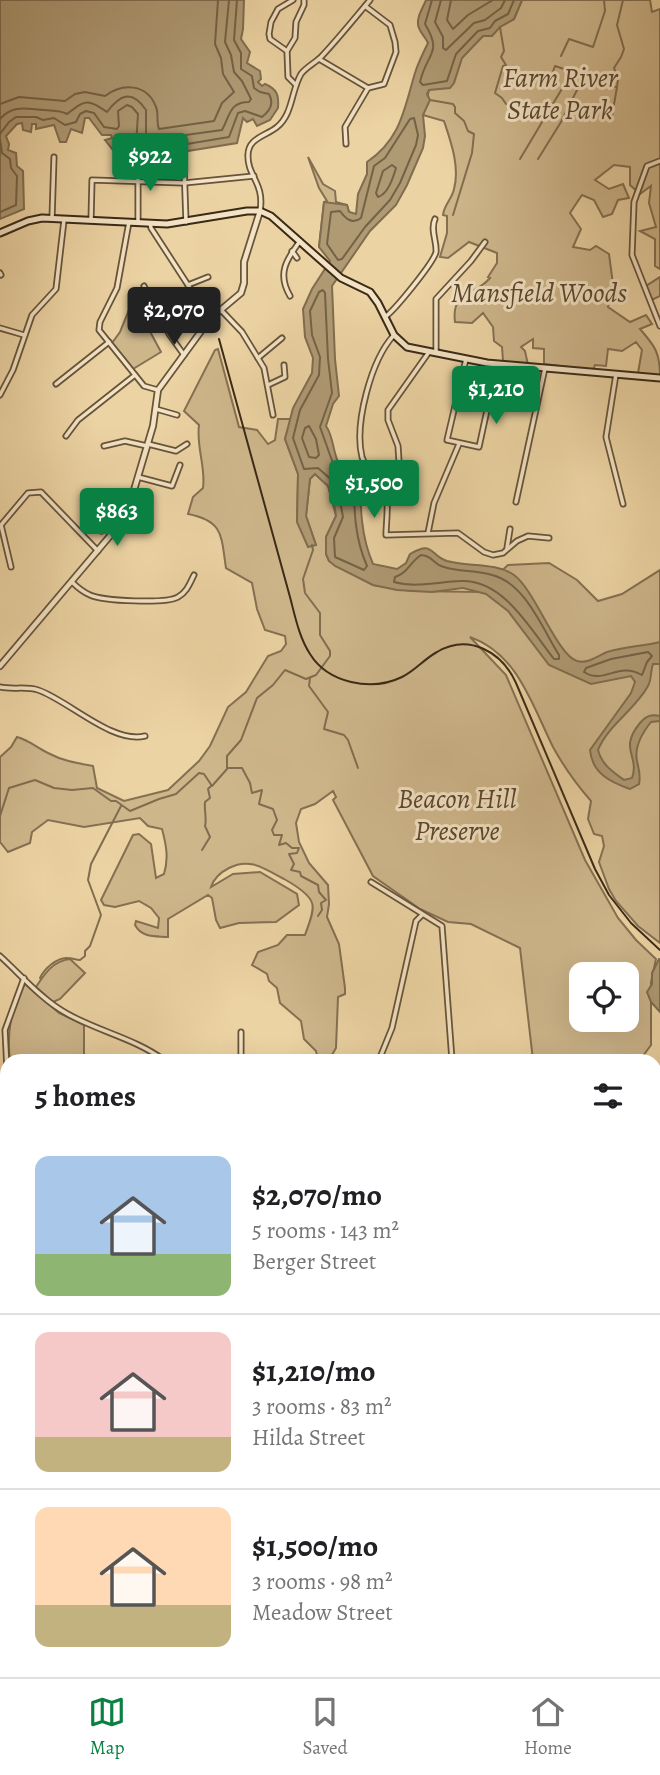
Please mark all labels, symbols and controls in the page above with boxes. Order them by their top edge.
park label: Farm River State Park [502,59,619,129]
pin: $922 [109,134,191,193]
text: $922 [128,140,172,171]
park label: Mansfield Woods [451,274,627,312]
pin: $2,070 [117,288,231,347]
text: $2,070 [144,294,204,325]
pin: $1,210 [439,366,553,426]
text: $1,210 [468,373,524,404]
pin: $1,500 [317,461,431,520]
text: $1,500 [345,467,403,498]
pin: $863 [76,489,158,548]
text: $863 [96,495,138,526]
park label: Beacon Hill Preserve [397,780,517,850]
map controls [569,962,639,1032]
button: locate [569,962,639,1032]
text: 5 homes [35,1076,136,1116]
icon: filters [589,1077,627,1115]
text: $2,070/mo [252,1175,382,1215]
icon: home [91,1184,175,1268]
text: 5 rooms · 143 m² [252,1215,399,1246]
text: Berger Street [252,1246,376,1277]
text: $1,210/mo [252,1351,376,1391]
icon: home [91,1360,175,1444]
text: 3 rooms · 83 m² [252,1391,392,1422]
text: Hilda Street [252,1422,365,1453]
text: $1,500/mo [252,1526,378,1566]
icon: home [91,1535,175,1619]
text: 3 rooms · 98 m² [252,1566,393,1597]
text: Meadow Street [252,1597,393,1628]
tab: Map [88,1693,126,1761]
tab: Saved [303,1693,348,1761]
tab: Home [524,1693,572,1761]

